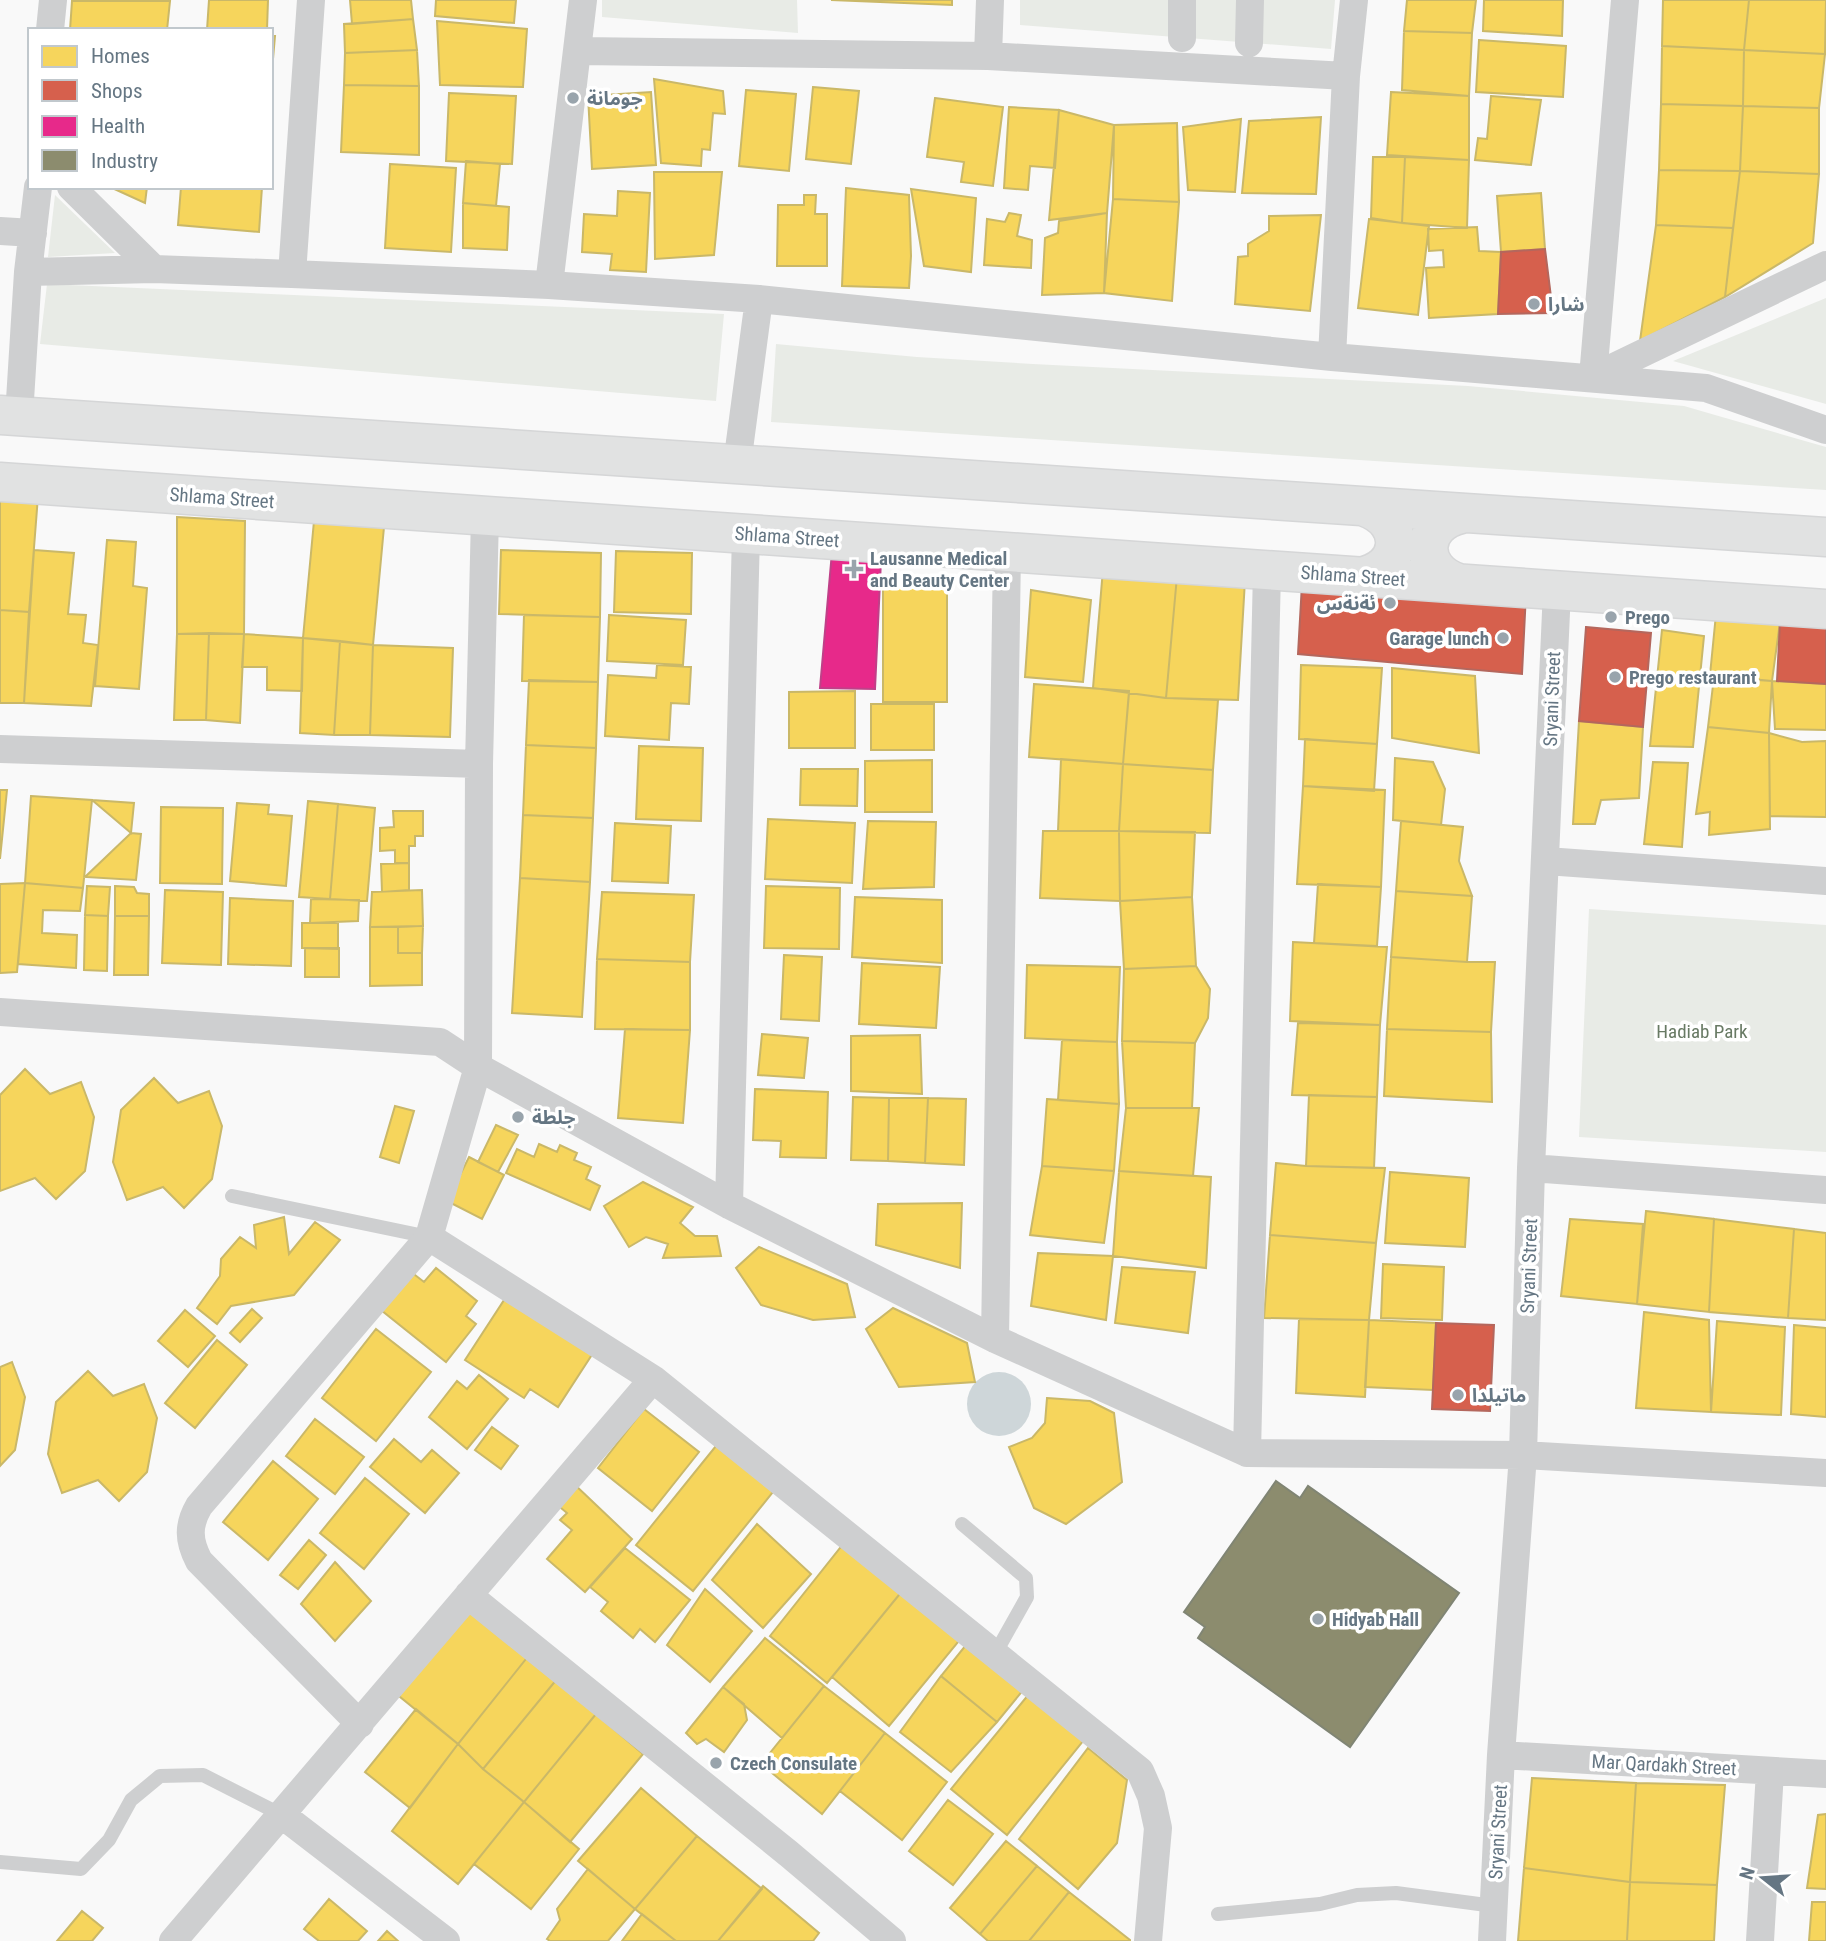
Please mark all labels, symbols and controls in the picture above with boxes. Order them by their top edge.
legend [28,28,273,189]
text: Homes [91,44,150,68]
text: Shops [91,79,143,103]
place label: جومانة [587,87,643,110]
marker: جومانة [565,90,581,106]
text: Health [91,114,145,138]
text: Industry [91,149,158,173]
place label: شارا [1548,293,1585,316]
marker: شارا [1526,296,1542,312]
street label: Shlama Street [169,483,275,513]
street label: Shlama Street [734,522,840,552]
place label: Lausanne Medical and Beauty Center [870,547,1009,592]
marker: Lausanne Medical and Beauty Center [844,559,864,579]
street label: Shlama Street [1300,561,1406,591]
place label: ئةنةس [1317,592,1376,615]
marker: ئةنةس [1382,595,1398,611]
place label: Prego [1625,606,1670,629]
marker: Prego [1603,609,1619,625]
place label: Garage lunch [1389,627,1489,650]
marker: Garage lunch [1495,630,1511,646]
street label: Sryani Street [1539,651,1565,747]
place label: Prego restaurant [1629,666,1757,689]
marker: Prego restaurant [1607,669,1623,685]
park label: Hadiab Park [1656,1020,1748,1043]
place label: جلطة [532,1106,576,1129]
marker: جلطة [510,1109,526,1125]
street label: Sryani Street [1516,1218,1542,1314]
place label: ماتیلدا [1472,1384,1526,1407]
marker: ماتیلدا [1450,1387,1466,1403]
place label: Hidyab Hall [1332,1608,1419,1631]
marker: Hidyab Hall [1310,1611,1326,1627]
street label: Mar Qardakh Street [1591,1750,1737,1780]
place label: Czech Consulate [730,1752,857,1775]
marker: Czech Consulate [708,1755,724,1771]
street label: Sryani Street [1484,1784,1512,1880]
north arrow [1728,1843,1798,1913]
text: N [1735,1864,1760,1882]

